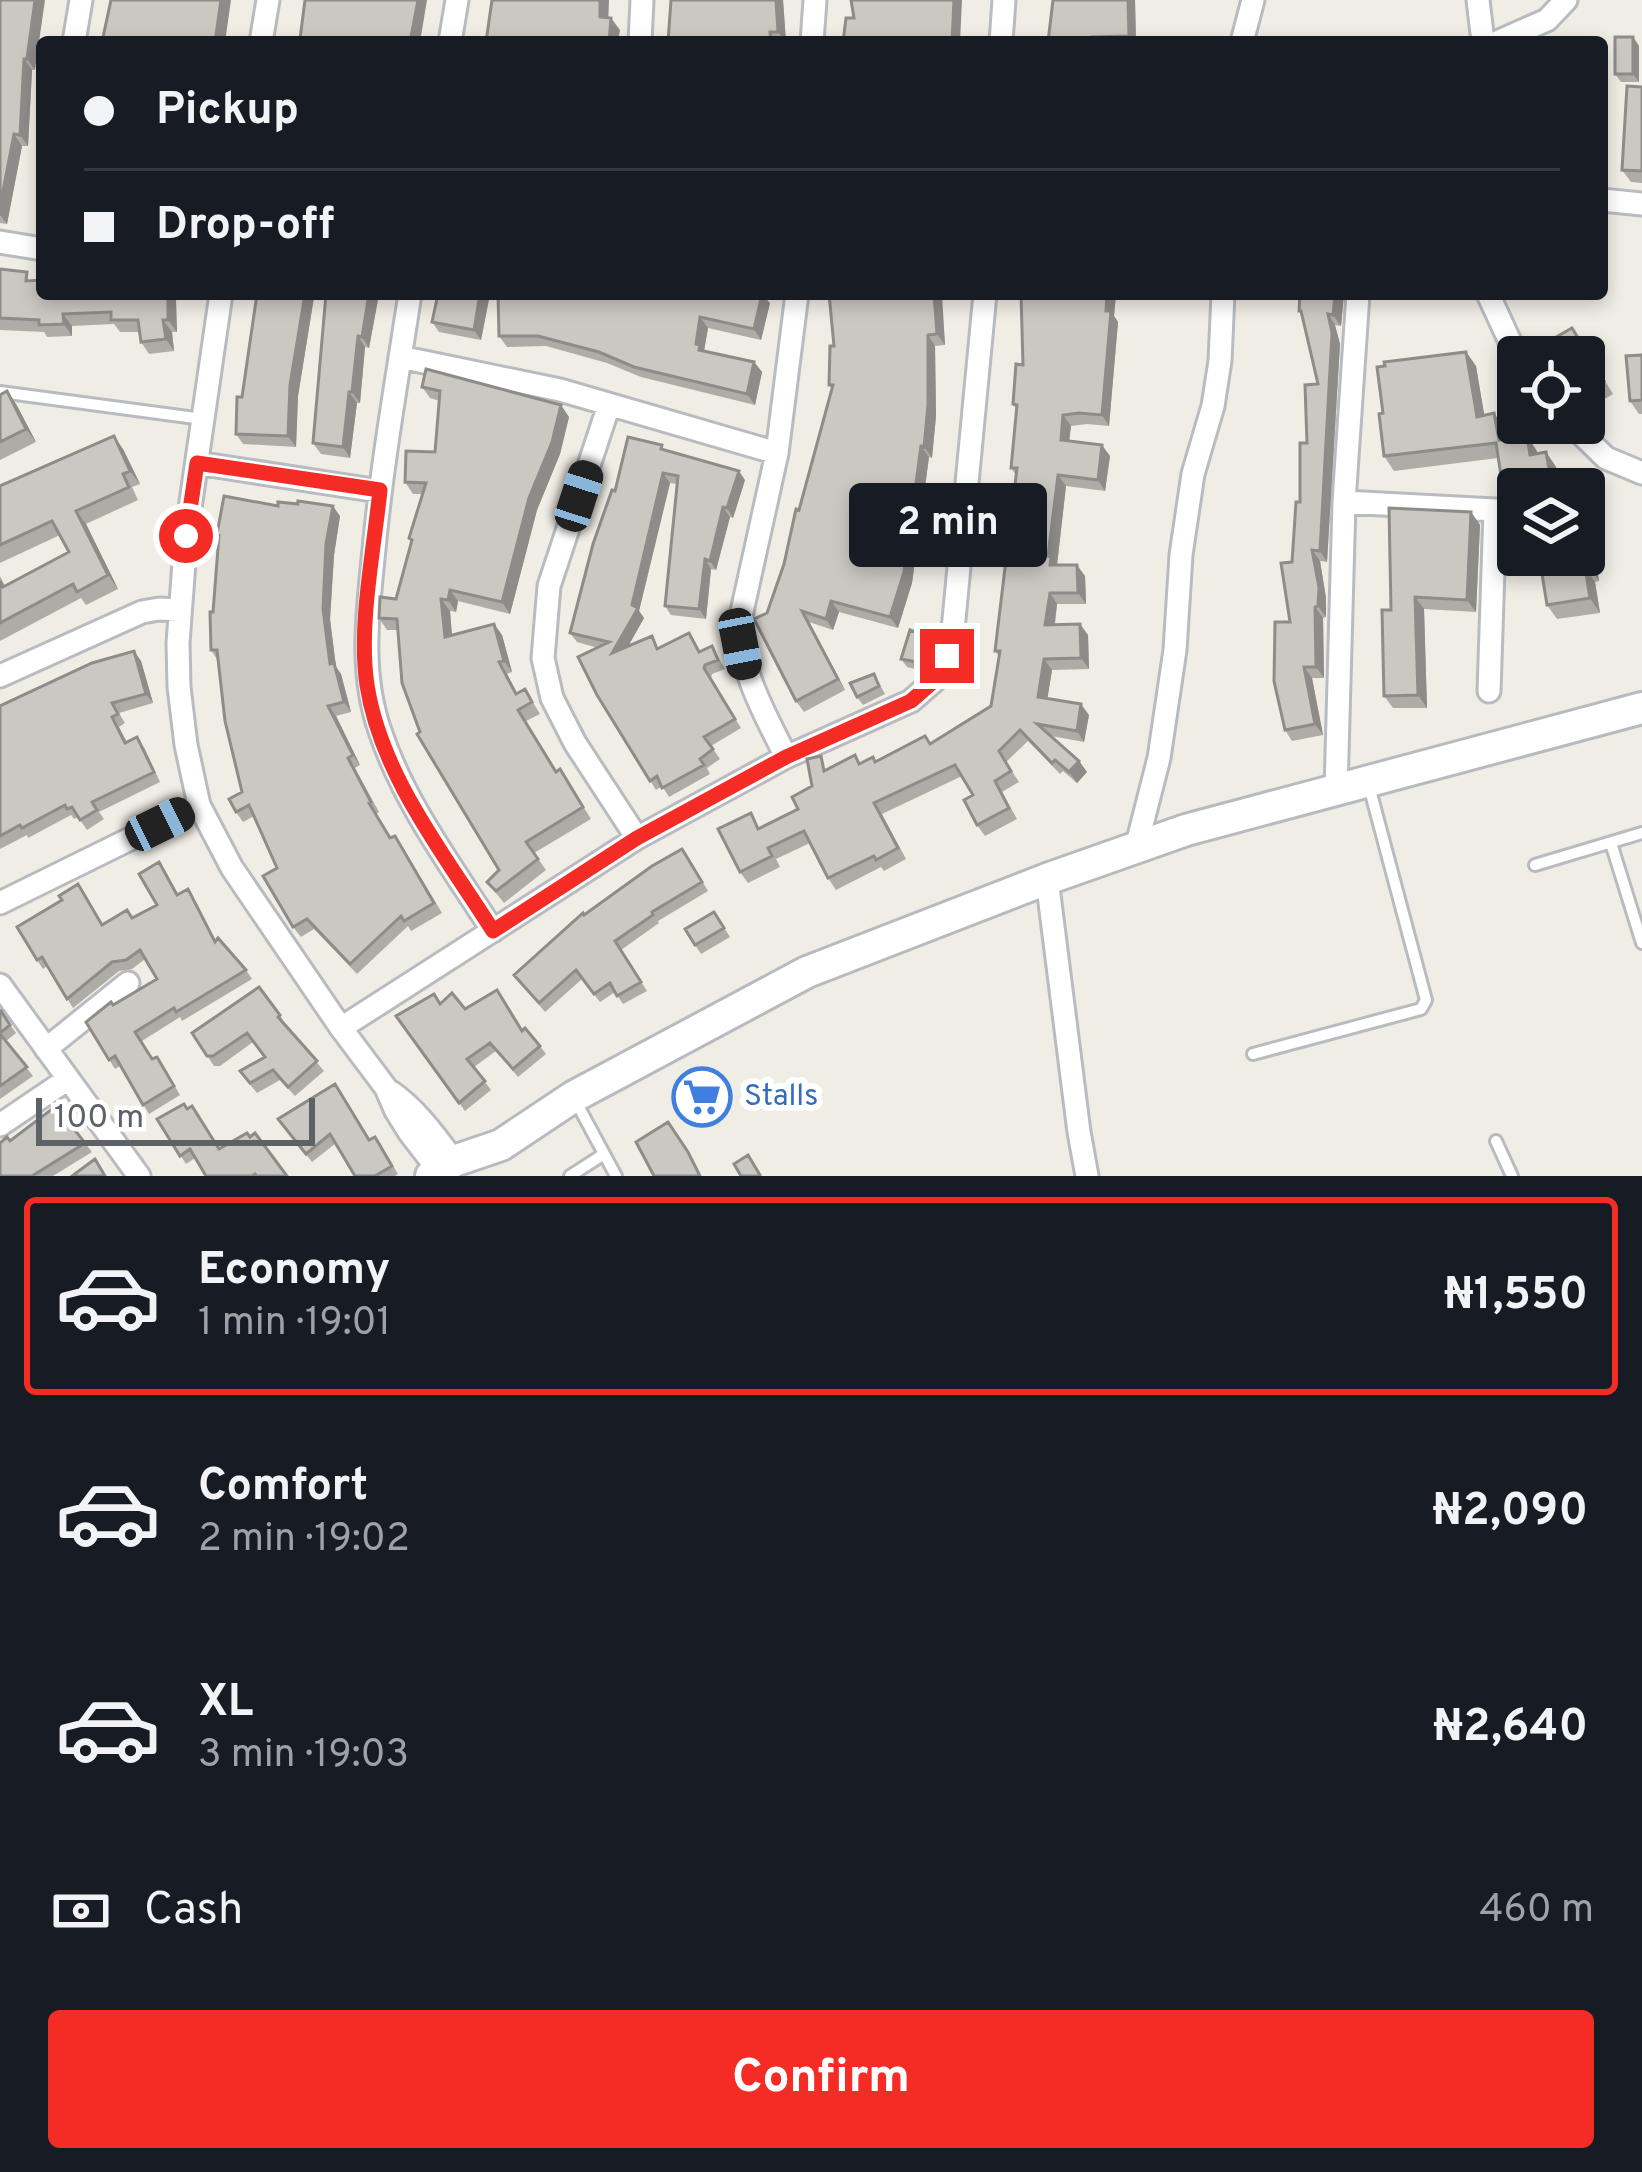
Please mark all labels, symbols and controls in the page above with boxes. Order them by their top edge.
text: Pickup [156,83,299,140]
text: Drop-off [156,198,335,255]
map controls [1497,336,1605,576]
button: locate [1497,336,1605,444]
car [551,456,607,536]
button: layers [1497,468,1605,576]
callout: 2 min [848,482,1046,566]
text: 2 min [897,500,999,549]
route start [159,509,213,563]
car [715,605,765,683]
route end [920,629,974,683]
car [120,792,200,856]
supermarket icon: Stalls [671,1066,733,1128]
place label: Stalls [744,1079,818,1116]
scale bar [36,1092,315,1145]
text: 100 m [54,1098,144,1140]
icon: car [54,1242,162,1350]
text: Economy [198,1243,390,1300]
text: ₦1,550 [1444,1268,1588,1325]
text: 1 min · 19:01 [198,1300,391,1349]
icon: car [54,1458,162,1566]
text: Comfort [198,1459,368,1516]
text: ₦2,090 [1432,1484,1588,1541]
text: 2 min · 19:02 [198,1516,410,1565]
icon: car [54,1674,162,1782]
text: XL [198,1675,253,1732]
text: ₦2,640 [1433,1700,1588,1757]
text: 3 min · 19:03 [198,1732,409,1781]
icon: cash [48,1878,114,1944]
text: Cash [144,1883,243,1940]
text: 460 m [1479,1887,1594,1936]
button: Confirm [48,2010,1594,2148]

